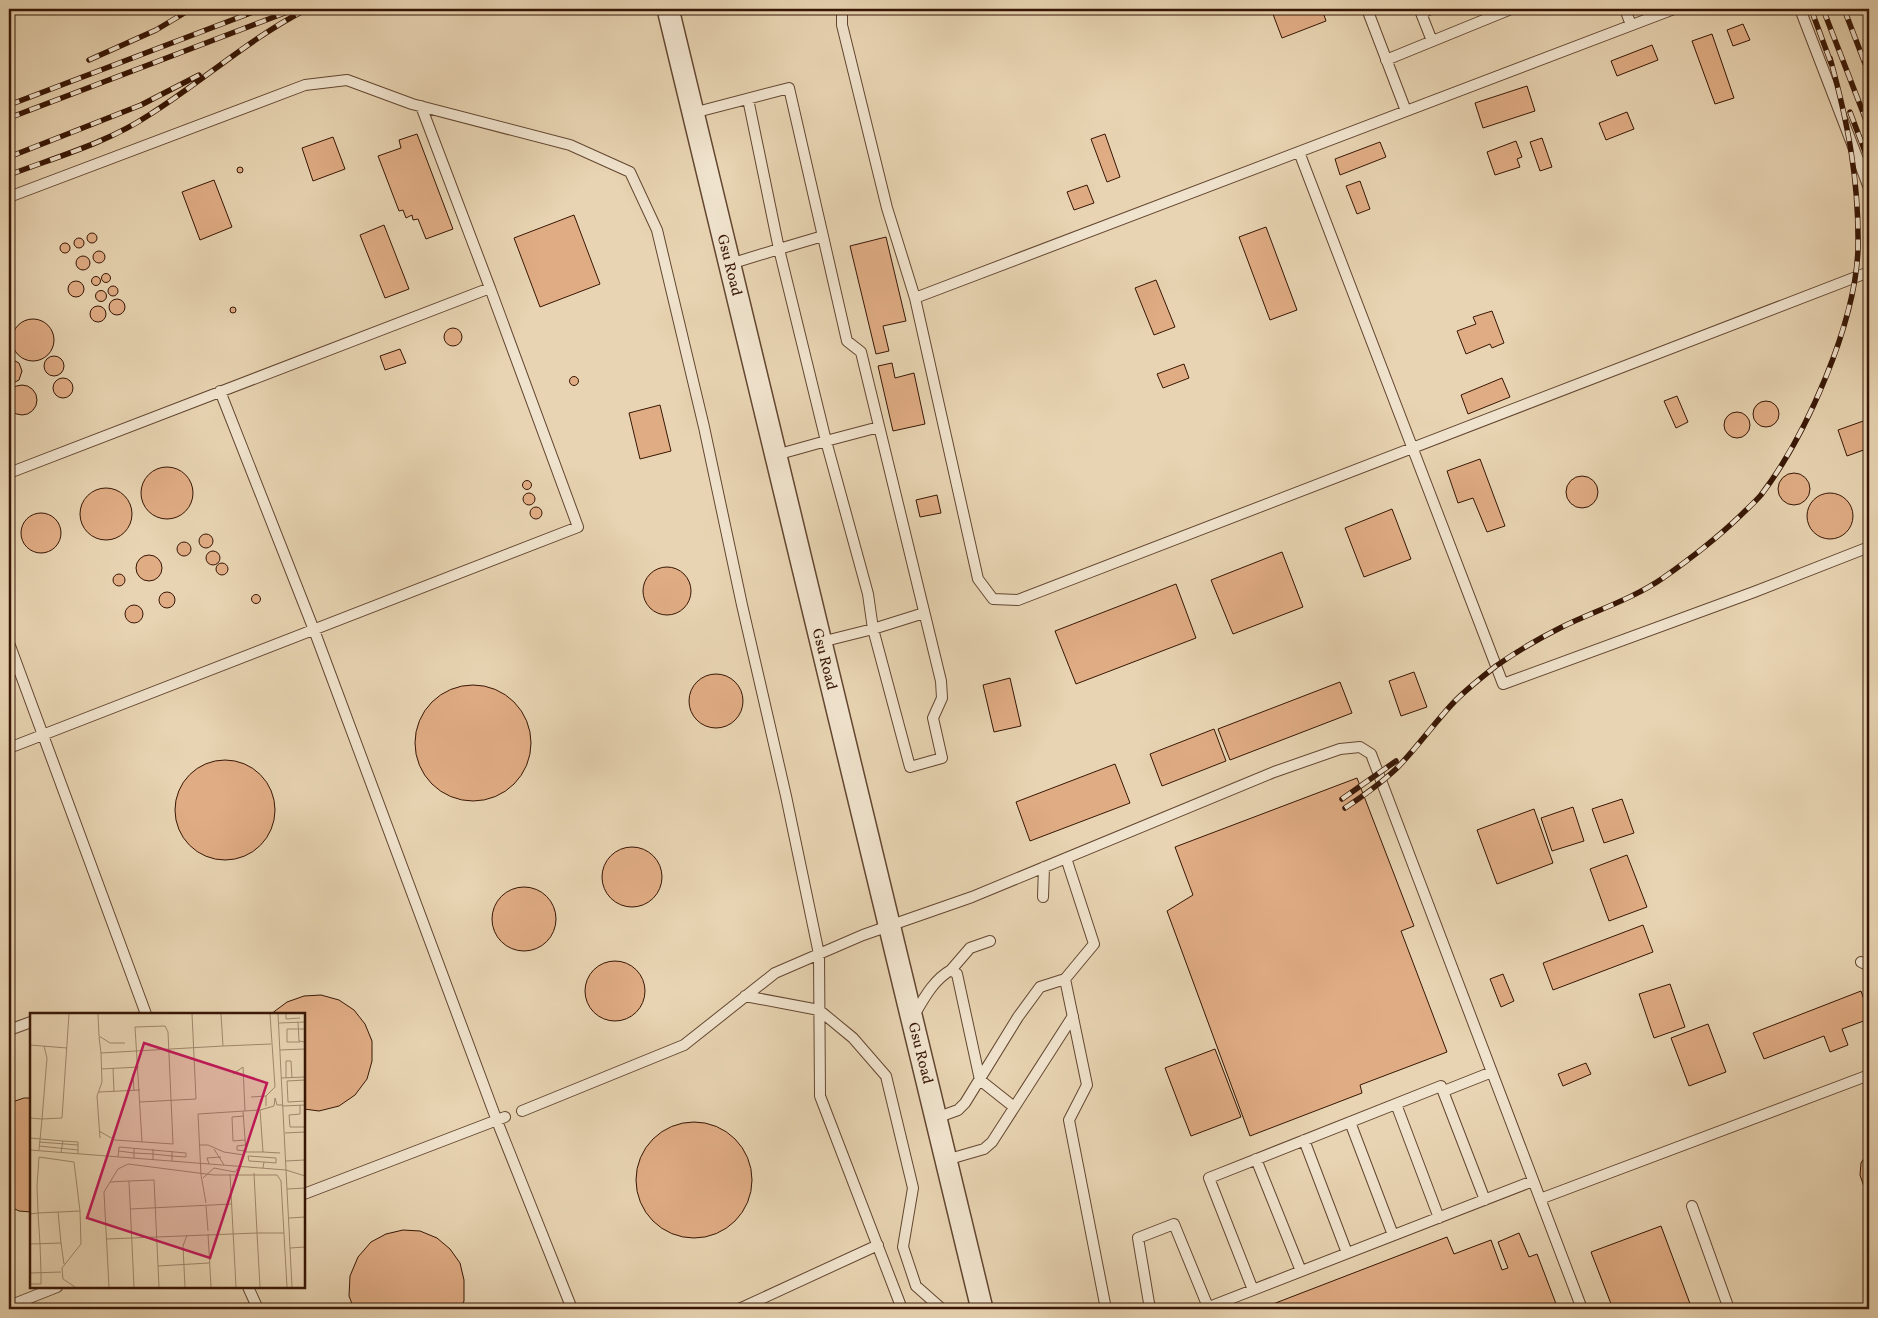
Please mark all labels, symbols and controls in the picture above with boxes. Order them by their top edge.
street label: Gsu Road [711,232,746,298]
street label: Gsu Road [806,626,841,692]
inset map [30,1013,305,1288]
street label: Gsu Road [902,1020,937,1086]

